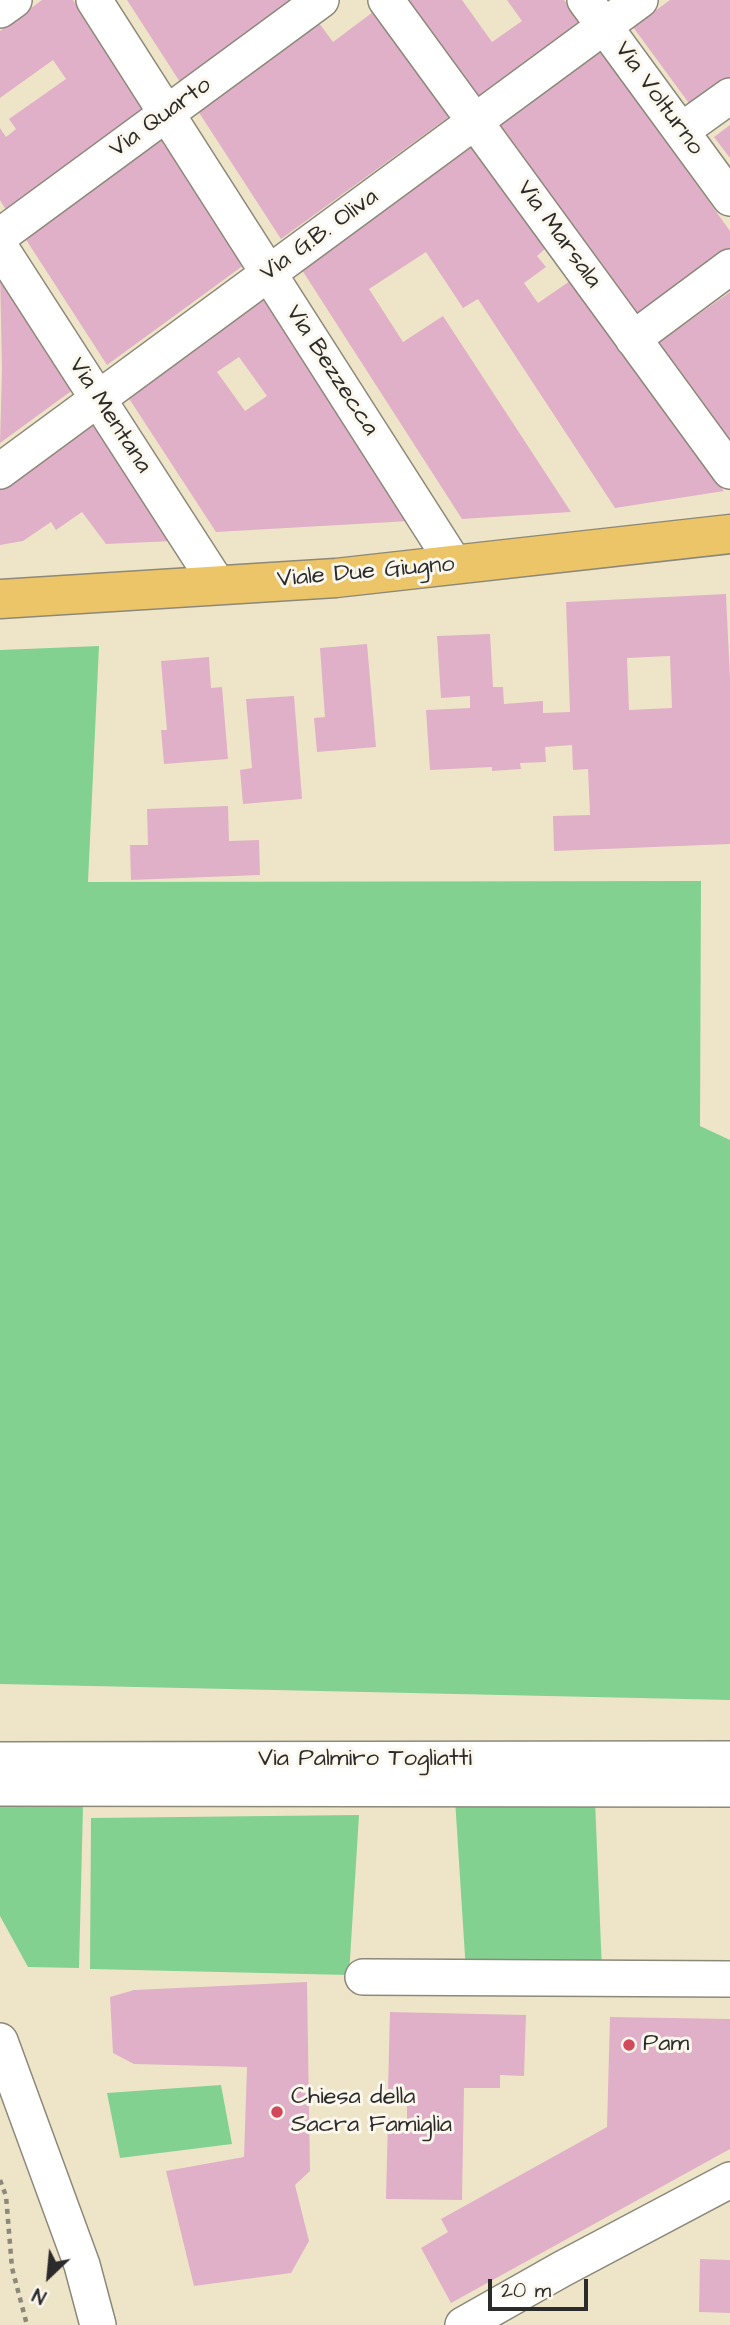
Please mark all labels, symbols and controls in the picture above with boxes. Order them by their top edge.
street label: Via Volturno [607,37,709,161]
street label: Via Quarto [105,72,217,164]
street label: Via Marsala [509,176,607,294]
street label: Via G.B. Oliva [255,184,385,288]
street label: Via Bezzecca [278,300,384,442]
street label: Via Mentana [61,353,157,479]
street label: Viale Due Giugno [276,551,456,595]
street label: Via Palmiro Togliatti [258,1746,472,1774]
place label: Pam [643,2031,689,2059]
marker: Pam [621,2037,637,2053]
place label: Chiesa della Sacra Famiglia [291,2084,452,2140]
marker: Chiesa della Sacra Famiglia [269,2104,285,2120]
north arrow [14,2241,84,2311]
scale bar [492,2266,592,2310]
text: 20 m [501,2276,551,2305]
text: N [28,2281,51,2310]

